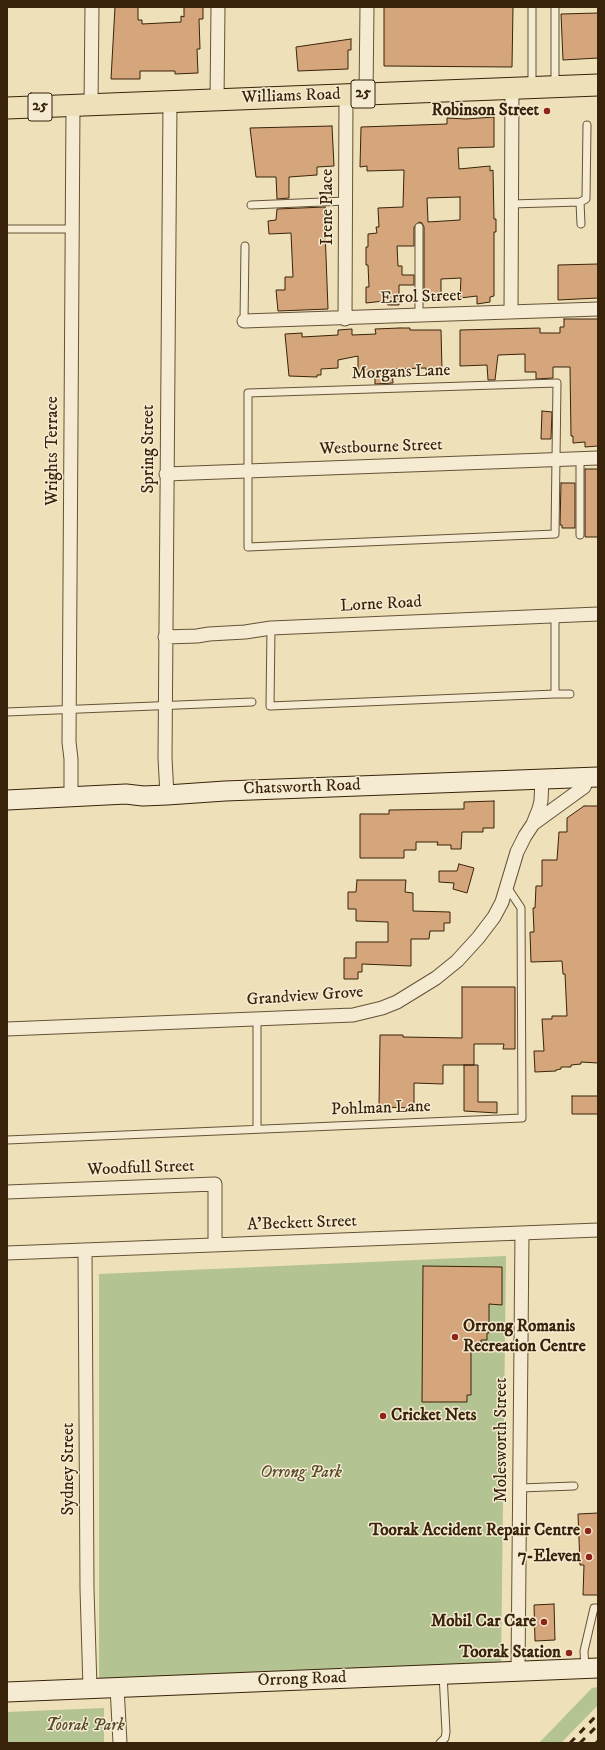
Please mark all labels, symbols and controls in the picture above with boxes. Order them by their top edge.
road number: 25 [351,80,375,108]
street label: Williams Road [241,85,341,109]
road number: 25 [28,93,52,121]
place label: Robinson Street [432,101,539,121]
marker: Robinson Street [542,106,552,116]
street label: Irene Place [318,169,338,245]
street label: Errol Street [380,286,462,310]
street label: Morgans Lane [351,361,451,385]
street label: Wrights Terrace [43,396,63,506]
street label: Spring Street [139,404,159,494]
street label: Westbourne Street [319,436,443,460]
street label: Lorne Road [340,593,422,617]
street label: Chatsworth Road [243,776,361,800]
street label: Grandview Grove [246,983,364,1011]
street label: Pohlman Lane [331,1097,431,1121]
street label: Woodfull Street [87,1157,195,1181]
street label: A'Beckett Street [247,1212,357,1236]
place label: Orrong Romanis Recreation Centre [463,1317,586,1357]
marker: Orrong Romanis Recreation Centre [450,1332,460,1342]
street label: Molesworth Street [492,1378,512,1502]
place label: Cricket Nets [391,1406,476,1426]
marker: Cricket Nets [378,1411,388,1421]
street label: Sydney Street [59,1423,79,1515]
park label: Orrong Park [260,1463,342,1483]
place label: Toorak Accident Repair Centre [369,1521,580,1541]
marker: Toorak Accident Repair Centre [583,1526,593,1536]
place label: 7-Eleven [518,1547,581,1567]
marker: 7-Eleven [584,1552,594,1562]
place label: Mobil Car Care [431,1612,536,1632]
marker: Mobil Car Care [539,1617,549,1627]
place label: Toorak Station [459,1643,561,1663]
marker: Toorak Station [564,1648,574,1658]
street label: Orrong Road [257,1668,347,1692]
park label: Toorak Park [45,1716,125,1736]

